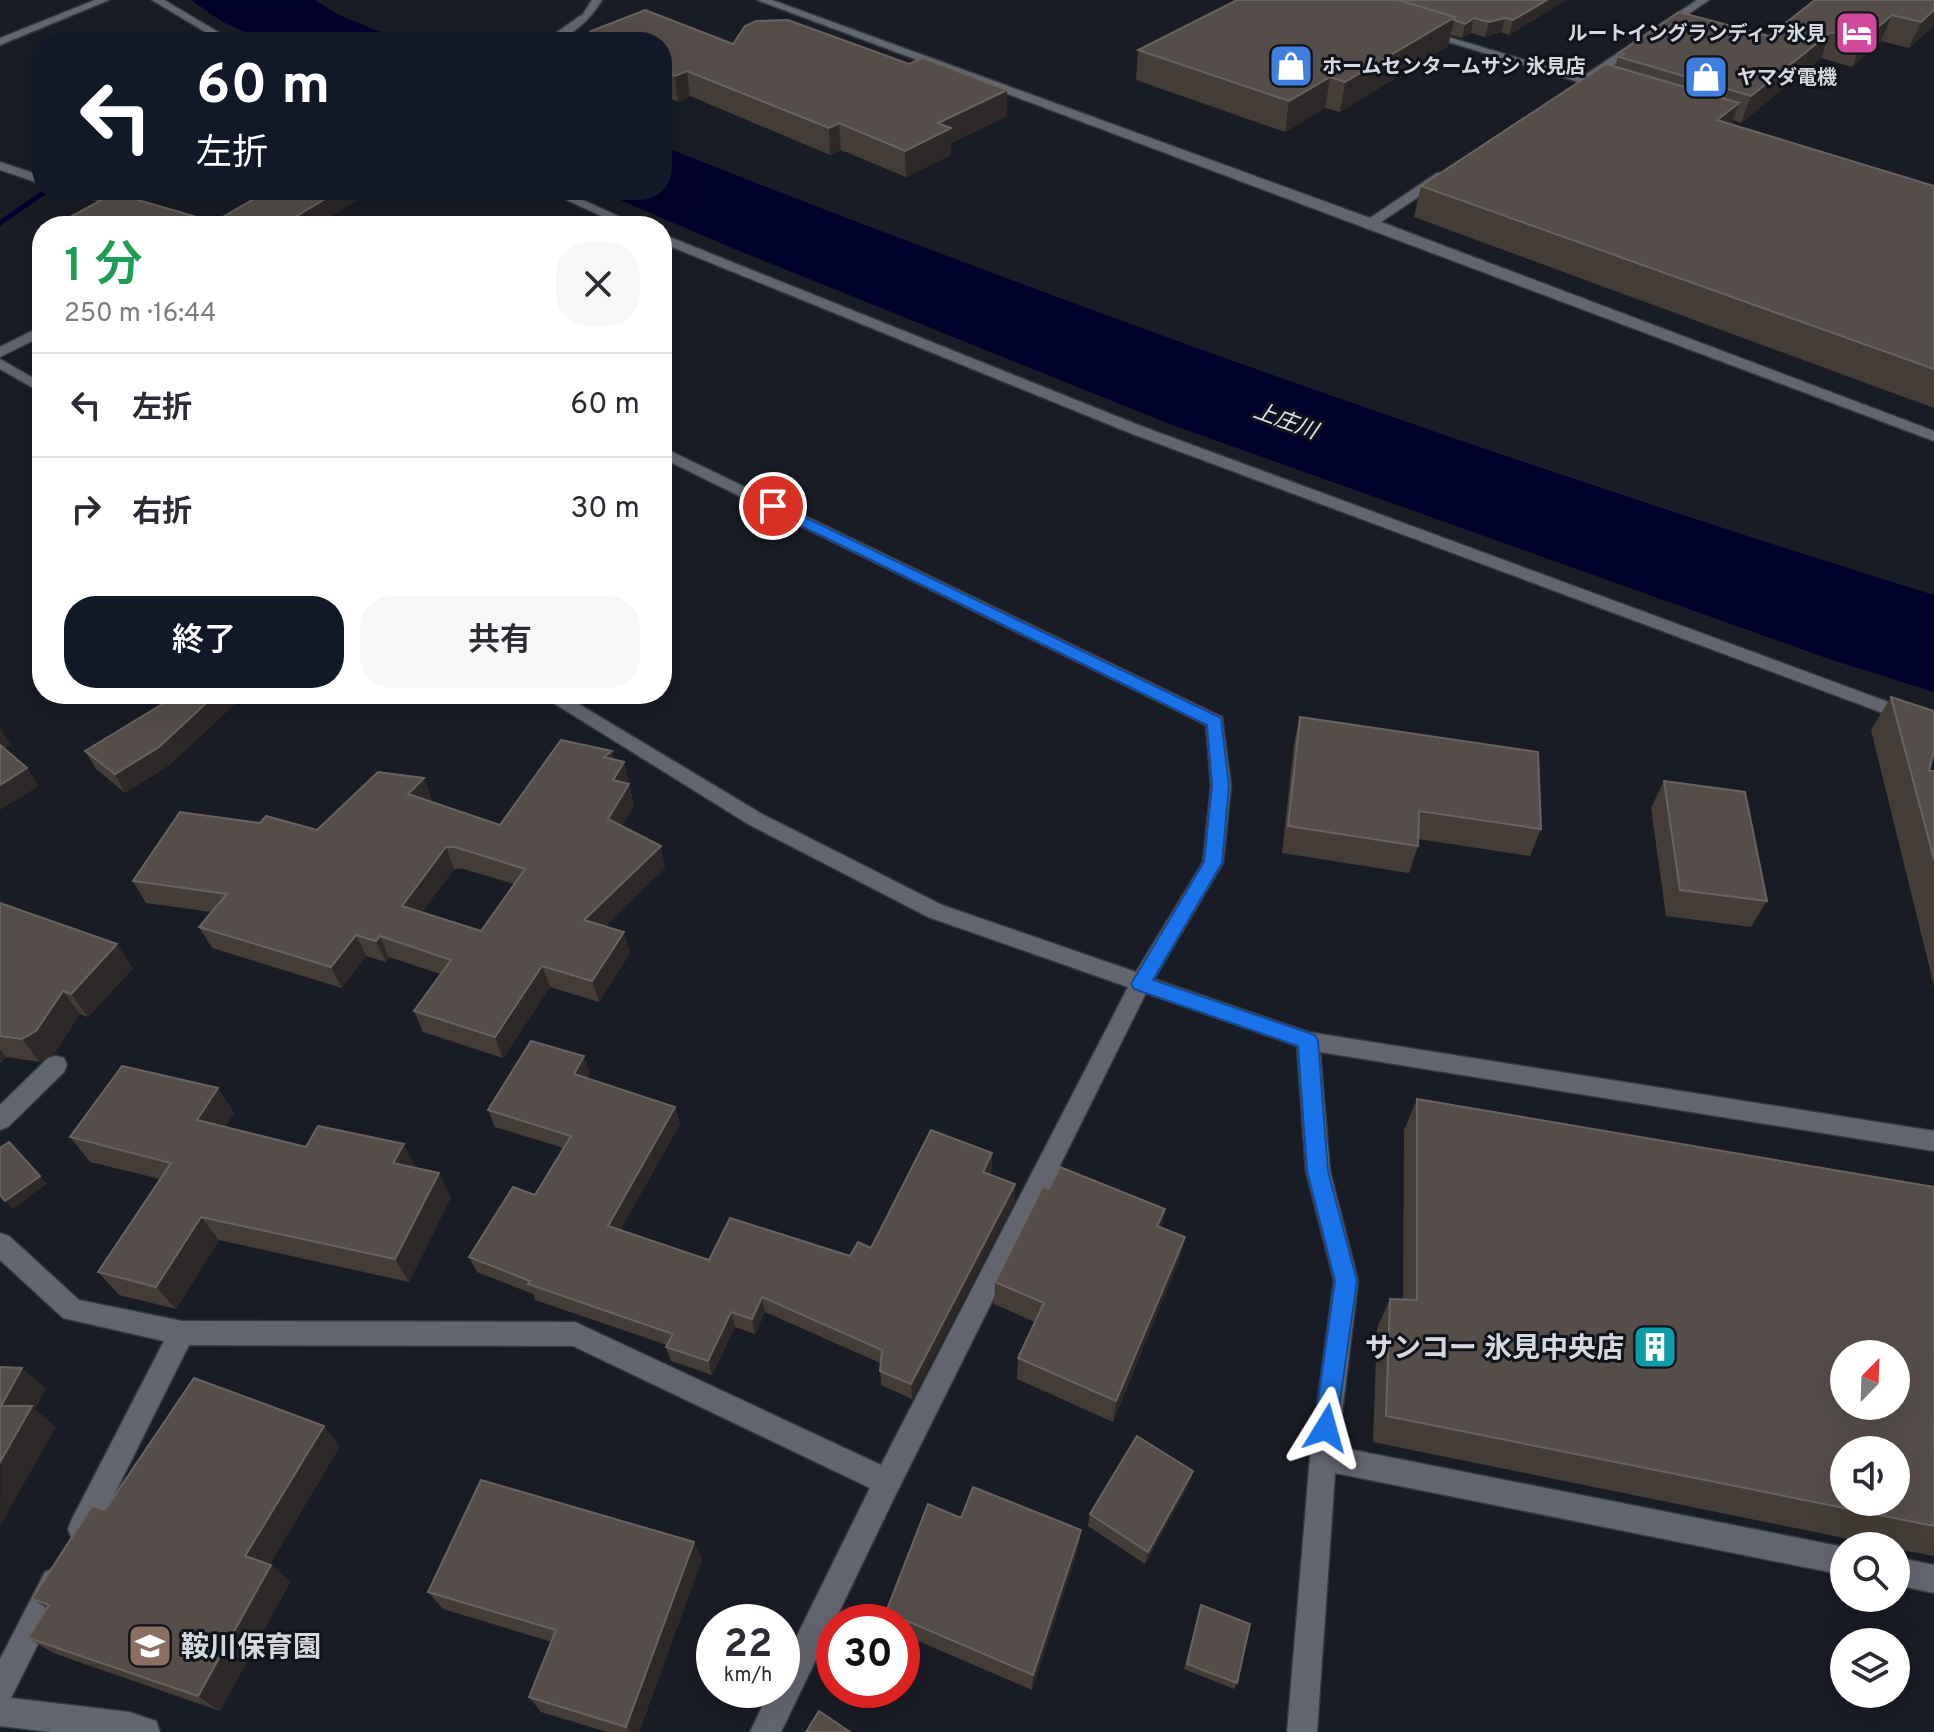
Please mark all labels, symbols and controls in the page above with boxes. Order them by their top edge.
hotel icon: ルートイングランディア氷見 [1833,9,1881,57]
place label: ルートイングランディア氷見 [1567,22,1826,48]
shop icon: ホームセンタームサシ 氷見店 [1267,42,1315,90]
text: 60 m [196,53,330,123]
shop icon: ヤマダ電機 [1682,53,1730,101]
place label: ホームセンタームサシ 氷見店 [1322,55,1586,81]
icon: left [64,64,168,168]
place label: ヤマダ電機 [1737,66,1837,92]
text: 左折 [196,132,268,178]
text: 1 分 [64,238,143,298]
button: close [556,242,640,326]
text: 250 m · 16:44 [64,298,216,331]
icon: left [64,383,108,427]
text: 60 m [570,387,640,424]
text: 左折 [132,391,192,428]
water label: 上庄川 [1250,398,1323,447]
pin [739,472,807,540]
icon: arrive [751,484,795,528]
icon: right [64,487,108,531]
text: 30 m [571,491,640,528]
text: 右折 [132,495,192,532]
button: 終了 [64,596,344,688]
button: 共有 [360,596,640,688]
building icon: サンコー 氷見中央店 [1631,1323,1679,1371]
place label: サンコー 氷見中央店 [1365,1332,1624,1368]
north arrow [1830,1340,1910,1420]
map controls [1830,1340,1910,1708]
position arrow [1284,1386,1368,1470]
button: sound [1830,1436,1910,1516]
button: search [1830,1532,1910,1612]
speed limit sign: 30 [816,1604,920,1708]
text: 22 [724,1621,772,1671]
school or university icon: 鞍川保育園 [126,1622,174,1670]
button: layers [1830,1628,1910,1708]
place label: 鞍川保育園 [181,1631,321,1667]
text: km/h [724,1663,772,1689]

